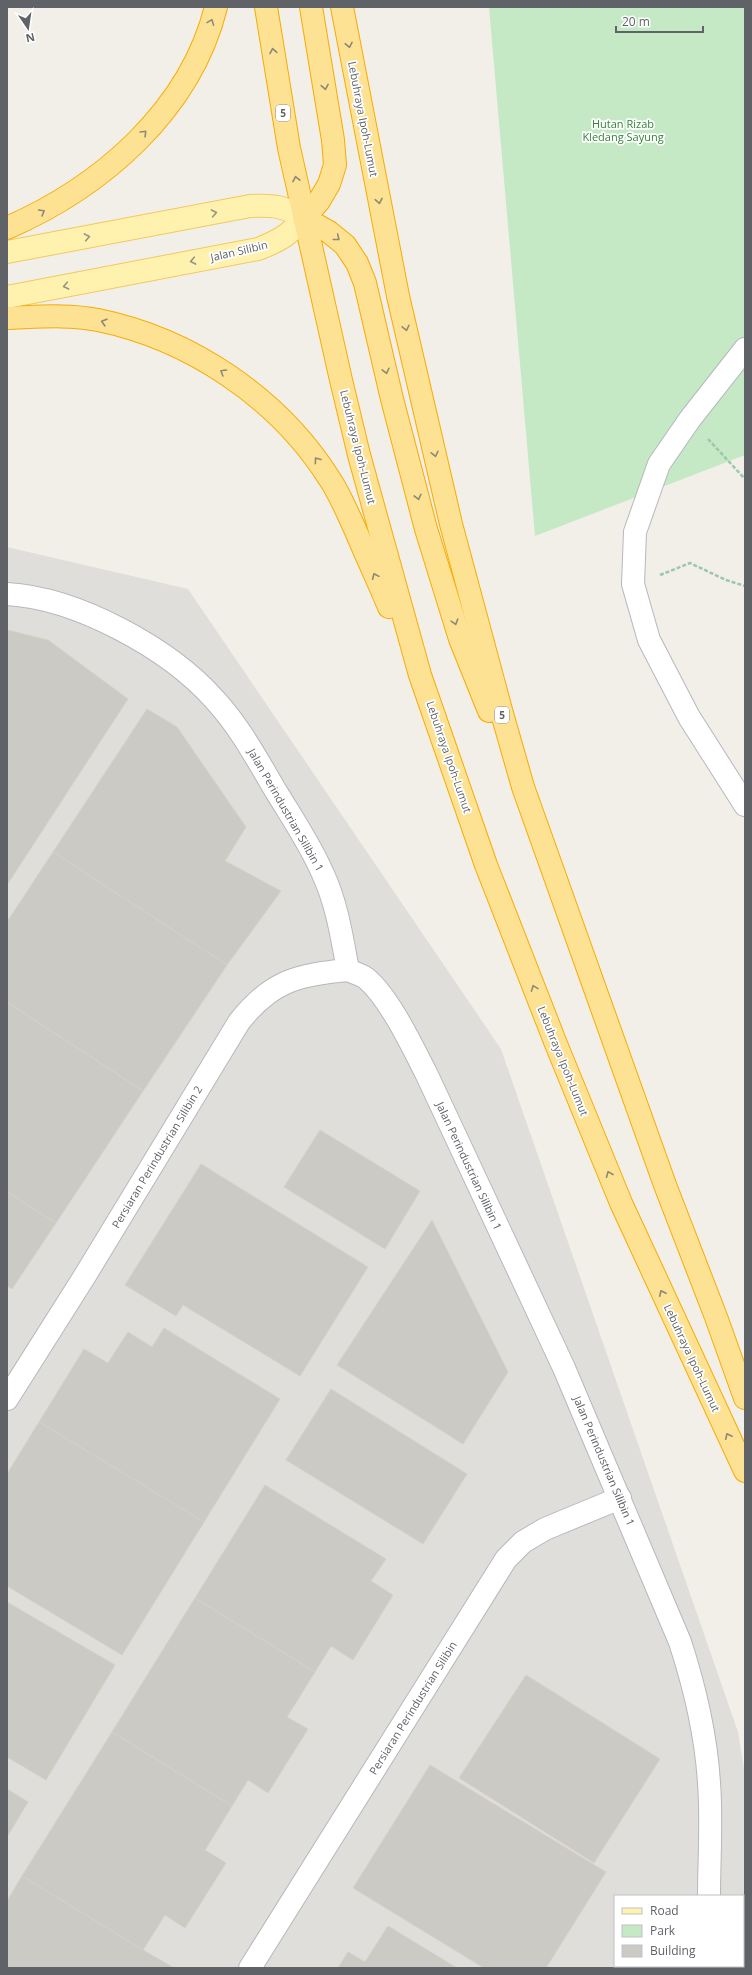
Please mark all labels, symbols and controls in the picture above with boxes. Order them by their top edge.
north arrow [8,8,48,48]
scale bar [616,8,703,34]
text: 20 m [622,13,650,30]
one-way arrow [206,19,214,26]
text: N [24,30,36,47]
one-way arrow [344,42,353,48]
one-way arrow [269,48,278,55]
street label: Lebuhraya Ipoh-Lumut [345,60,382,178]
one-way arrow [320,84,328,90]
road number: 5 [276,105,290,121]
park label: Hutan Rizab Kledang Sayung [582,116,664,144]
one-way arrow [140,130,147,137]
one-way arrow [293,176,301,183]
one-way arrow [374,197,382,204]
one-way arrow [38,209,45,216]
one-way arrow [211,209,217,217]
one-way arrow [84,233,90,242]
one-way arrow [333,234,340,241]
street label: Jalan Silibin [208,237,269,265]
one-way arrow [190,257,196,265]
one-way arrow [63,281,69,290]
one-way arrow [100,318,107,326]
one-way arrow [401,325,409,331]
one-way arrow [381,368,389,374]
one-way arrow [220,369,227,377]
street label: Lebuhraya Ipoh-Lumut [337,388,380,506]
one-way arrow [430,451,438,458]
one-way arrow [315,458,322,465]
one-way arrow [413,494,421,500]
one-way arrow [372,573,380,580]
one-way arrow [450,618,459,625]
street label: Lebuhraya Ipoh-Lumut [423,699,476,815]
road number: 5 [495,707,509,723]
street label: Jalan Perindustrian Silibin 1 [244,745,328,874]
one-way arrow [531,985,539,993]
street label: Lebuhraya Ipoh-Lumut [535,1004,592,1118]
street label: Persiaran Perindustrian Silibin 2 [108,1083,205,1231]
street label: Jalan Perindustrian Silibin 1 [433,1098,506,1232]
one-way arrow [606,1170,614,1178]
one-way arrow [659,1289,667,1297]
street label: Lebuhraya Ipoh-Lumut [661,1301,724,1414]
street label: Jalan Perindustrian Silibin 1 [570,1393,639,1528]
one-way arrow [725,1433,733,1440]
street label: Persiaran Perindustrian Silibin [365,1638,460,1777]
legend [614,1895,744,1967]
text: Road [650,1902,679,1919]
text: Park [650,1922,676,1939]
text: Building [650,1942,696,1959]

